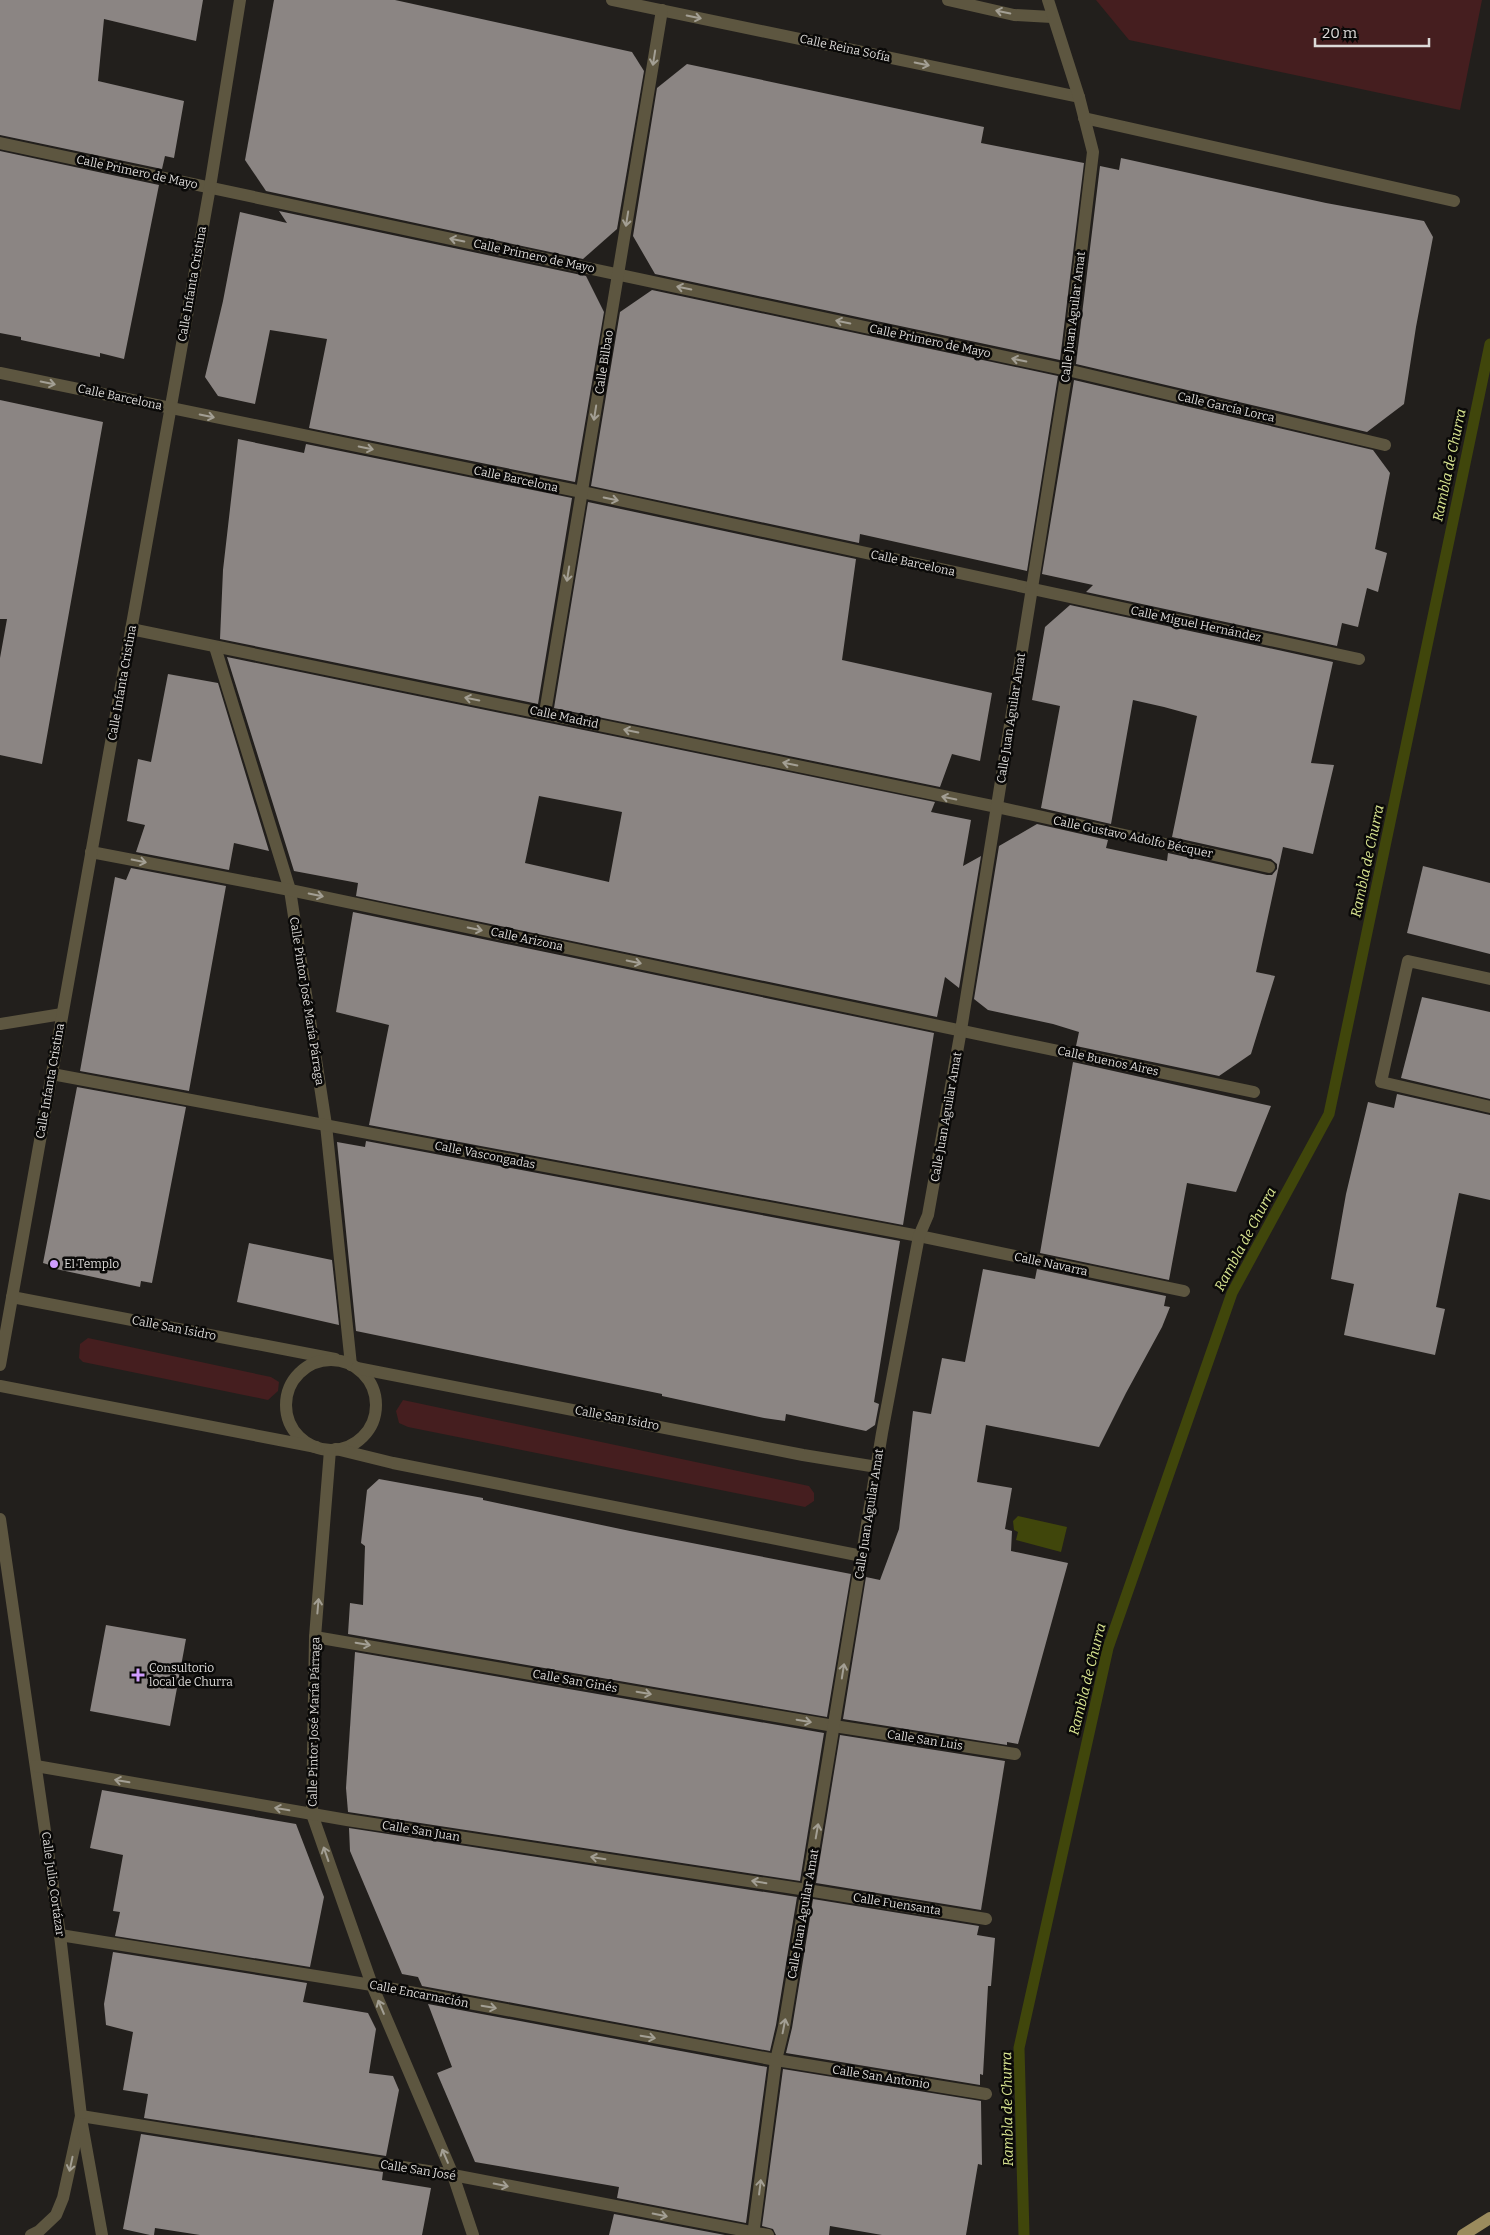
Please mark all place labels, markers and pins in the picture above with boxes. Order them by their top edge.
place label: El Templo [64,1257,119,1271]
marker: El Templo [48,1258,60,1270]
place label: Consultorio local de Churra [149,1661,233,1689]
marker: Consultorio local de Churra [131,1668,145,1682]

